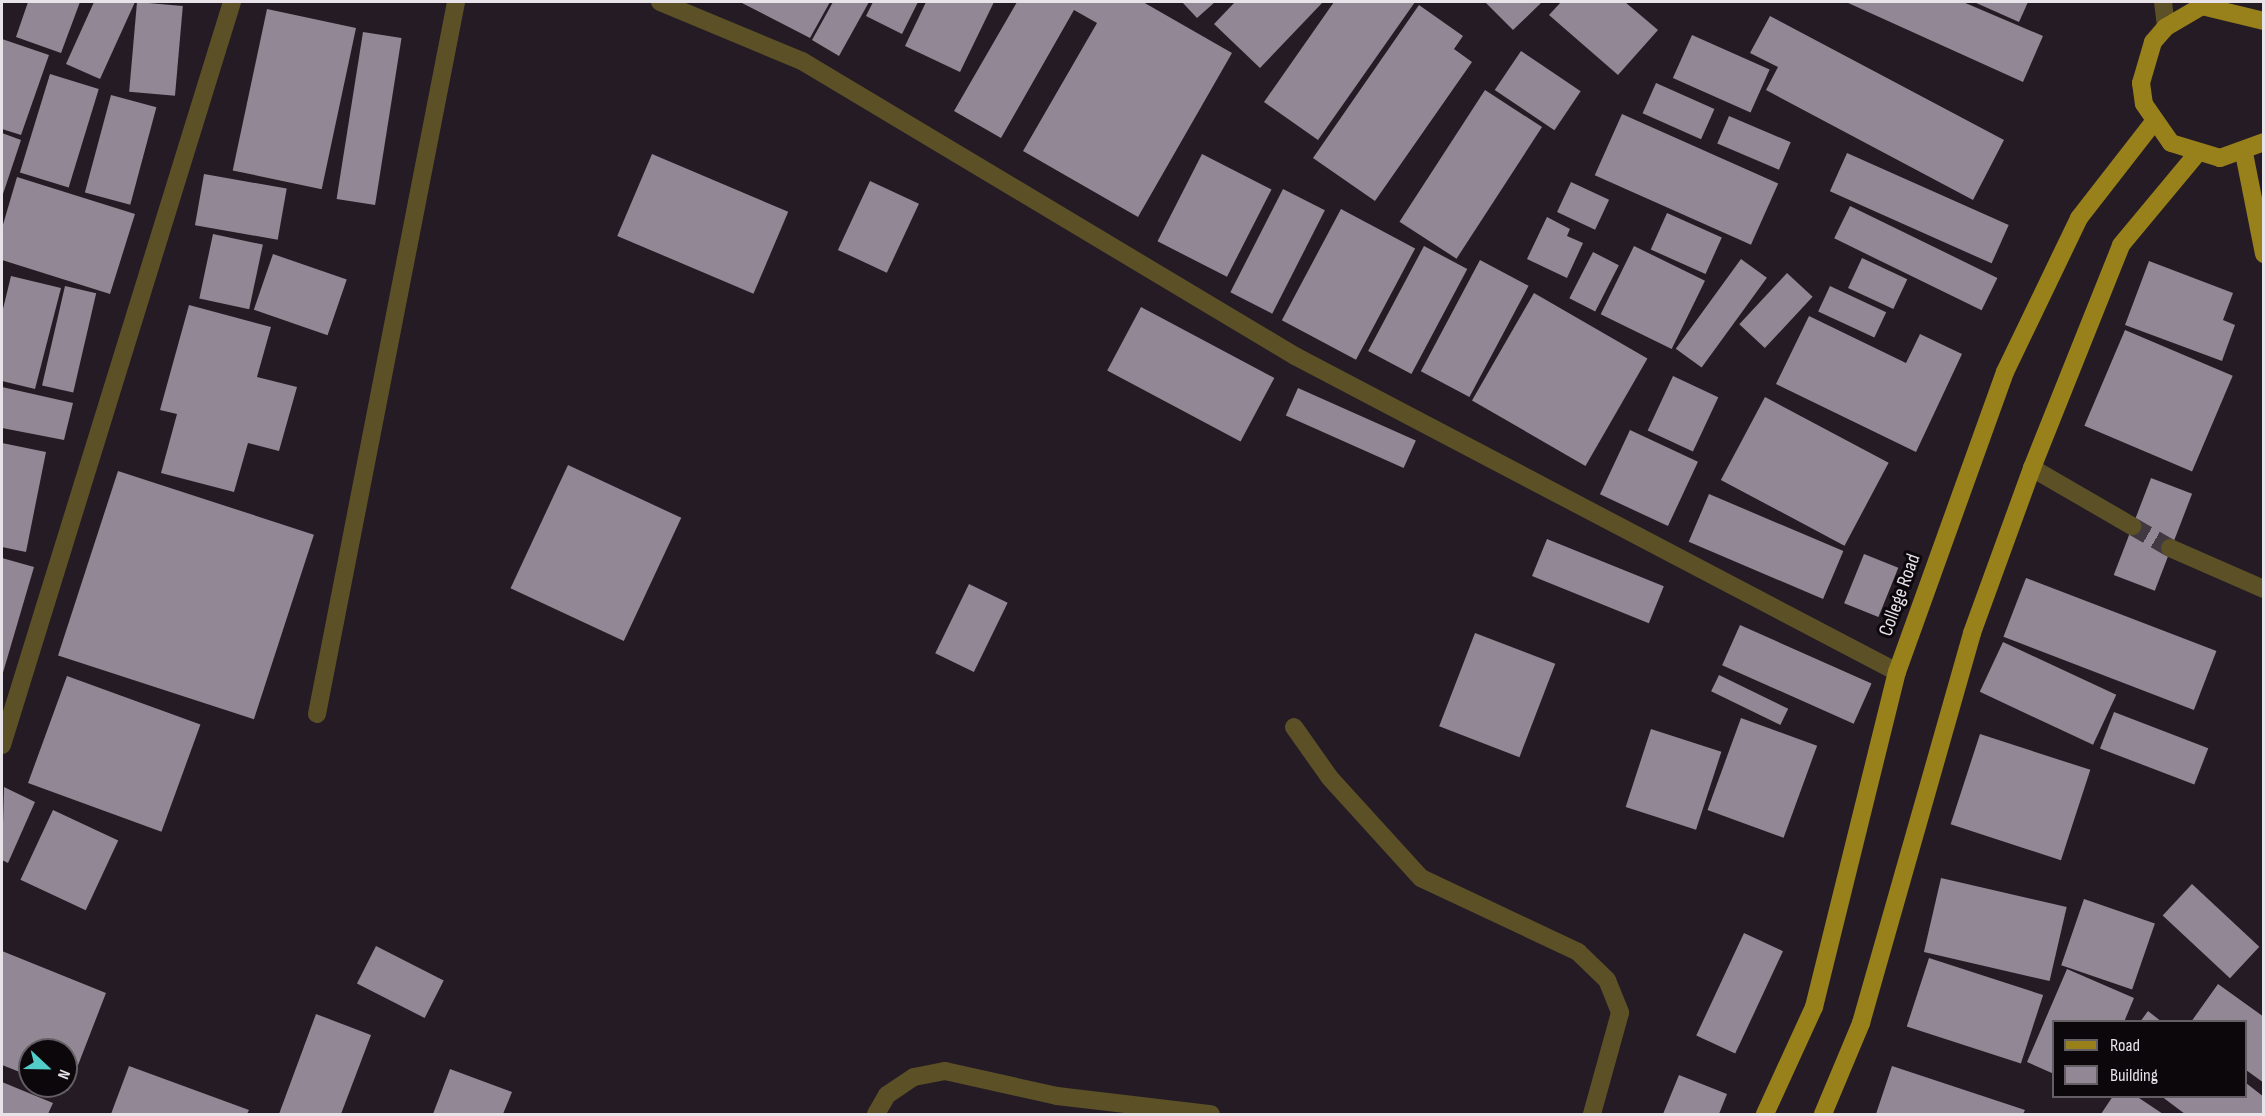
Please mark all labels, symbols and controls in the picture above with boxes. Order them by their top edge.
street label: College Road [1874,551,1926,639]
legend [2052,1020,2247,1098]
text: Road [2110,1035,2140,1056]
north arrow [18,1038,78,1098]
text: Building [2110,1065,2158,1086]
text: N [53,1067,74,1082]

